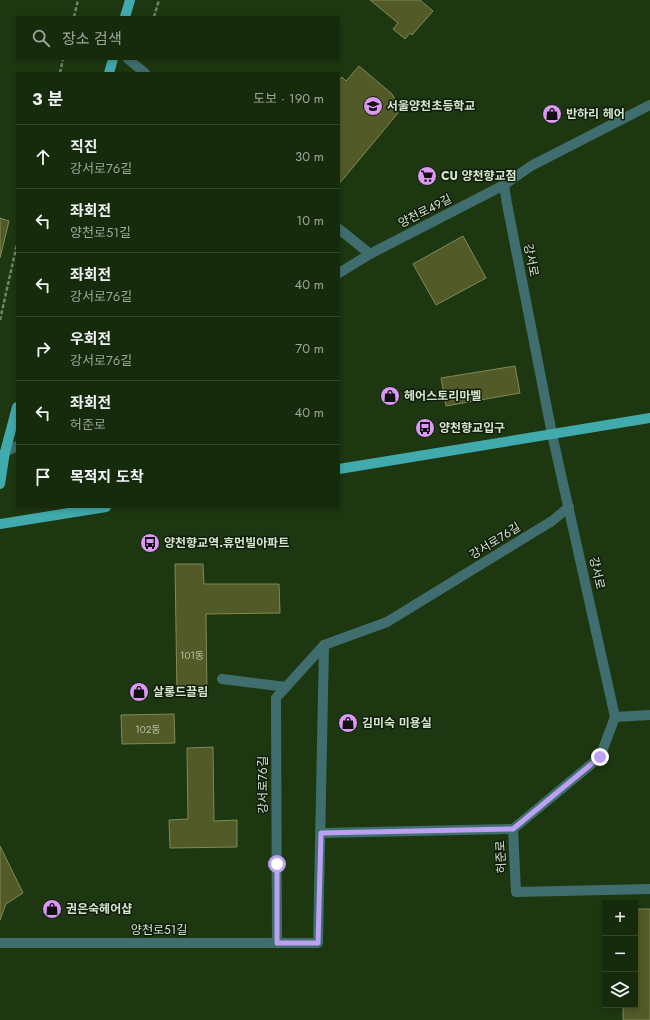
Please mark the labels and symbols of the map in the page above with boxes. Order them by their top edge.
school or university icon: 서울양천초등학교 [362,95,384,117]
place label: 서울양천초등학교 [387,97,475,115]
shop icon: 반하리 헤어 [541,103,563,125]
place label: 반하리 헤어 [566,105,625,123]
supermarket icon: CU 양천향교점 [416,165,438,187]
place label: CU 양천향교점 [441,167,517,185]
street label: 양천로49길 [395,190,455,232]
street label: 강서로 [519,242,543,278]
shop icon: 헤어스토리마벨 [379,385,401,407]
place label: 헤어스토리마벨 [404,387,481,405]
bus stop icon: 양천향교입구 [414,417,436,439]
place label: 양천향교입구 [439,419,505,437]
street label: 강서로76길 [466,518,524,564]
bus stop icon: 양천향교역.휴먼빌아파트 [139,532,161,554]
place label: 양천향교역.휴먼빌아파트 [164,534,289,552]
street label: 강서로 [585,555,609,591]
house number: 101동 [180,648,204,663]
shop icon: 살롱드끌림 [128,681,150,703]
place label: 살롱드끌림 [153,683,208,701]
shop icon: 김미숙 미용실 [337,712,359,734]
place label: 김미숙 미용실 [362,714,432,732]
house number: 102동 [135,722,161,737]
route end [591,748,609,766]
street label: 강서로76길 [254,756,272,814]
street label: 허준로 [491,840,511,874]
route start [268,855,286,873]
shop icon: 권은숙헤어샵 [41,898,63,920]
place label: 권은숙헤어샵 [66,900,132,918]
street label: 양천로51길 [131,921,187,939]

